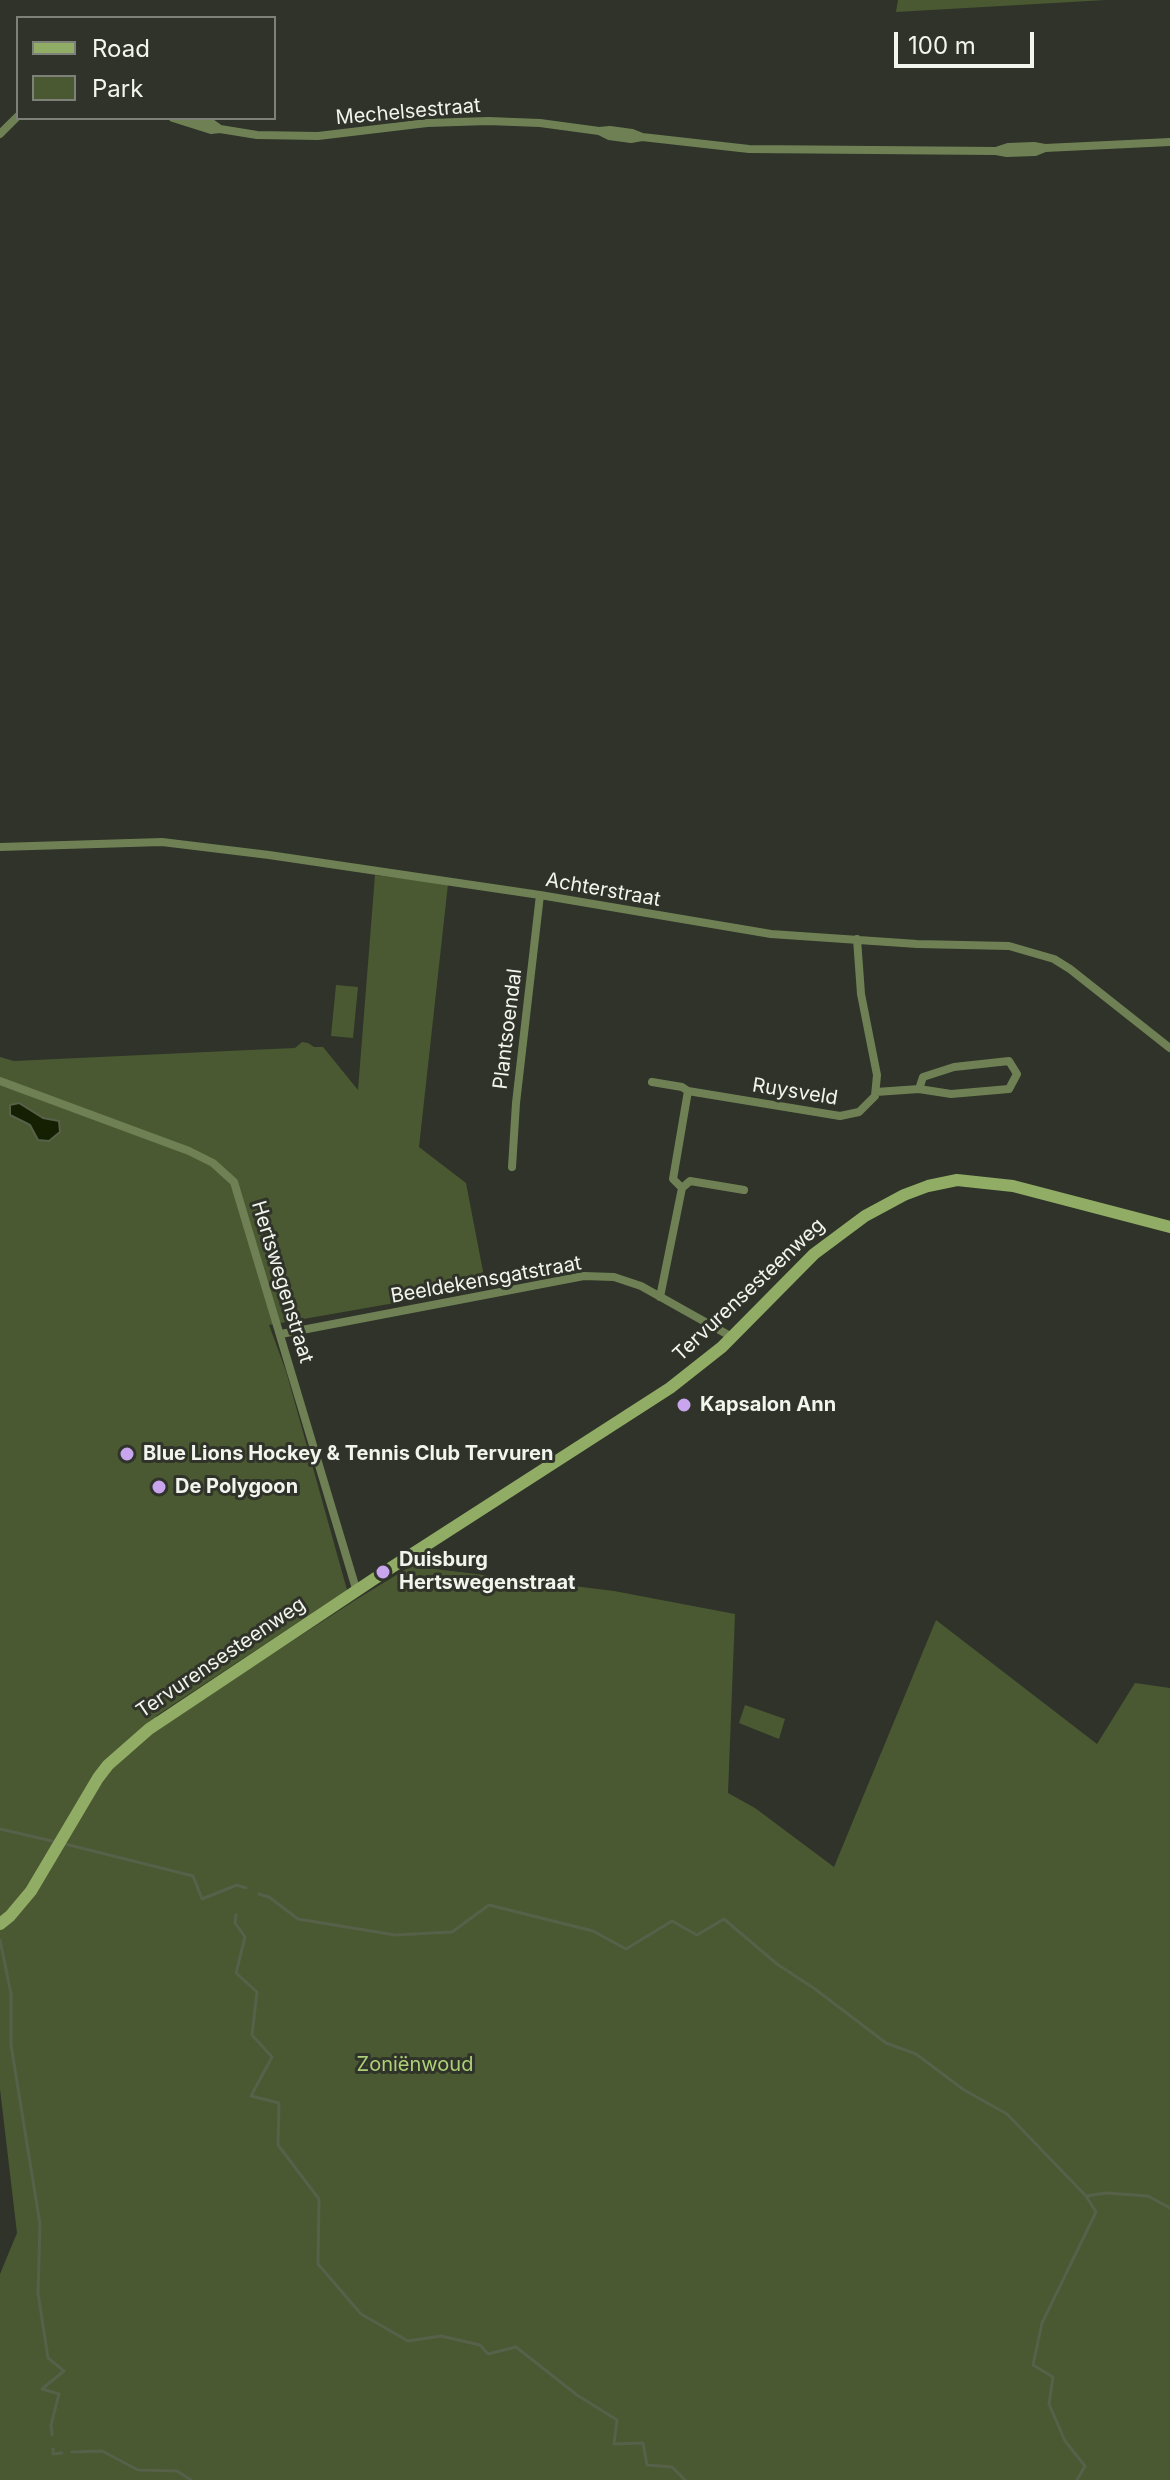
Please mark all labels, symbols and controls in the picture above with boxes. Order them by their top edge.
legend [16,16,276,120]
scale bar [898,16,1038,66]
text: 100 m [908,31,976,60]
text: Road [92,34,150,63]
text: Park [92,74,143,103]
street label: Mechelsestraat [335,94,481,130]
street label: Achterstraat [544,868,662,912]
street label: Plantsoendal [489,967,527,1091]
street label: Ruysveld [751,1073,839,1111]
street label: Hertswegenstraat [246,1198,318,1366]
street label: Tervurensesteenweg [668,1213,830,1367]
street label: Beeldekensgatstraat [389,1251,583,1309]
place label: Kapsalon Ann [700,1393,836,1417]
marker: Kapsalon Ann [675,1396,693,1414]
place label: Blue Lions Hockey & Tennis Club Tervuren [143,1442,553,1466]
marker: Blue Lions Hockey & Tennis Club Tervuren [118,1445,136,1463]
place label: De Polygoon [175,1475,298,1499]
marker: De Polygoon [150,1478,168,1496]
place label: Duisburg Hertswegenstraat [399,1548,575,1595]
marker: Duisburg Hertswegenstraat [374,1563,392,1581]
street label: Tervurensesteenweg [132,1592,310,1724]
park label: Zoniënwoud [357,2053,473,2077]

